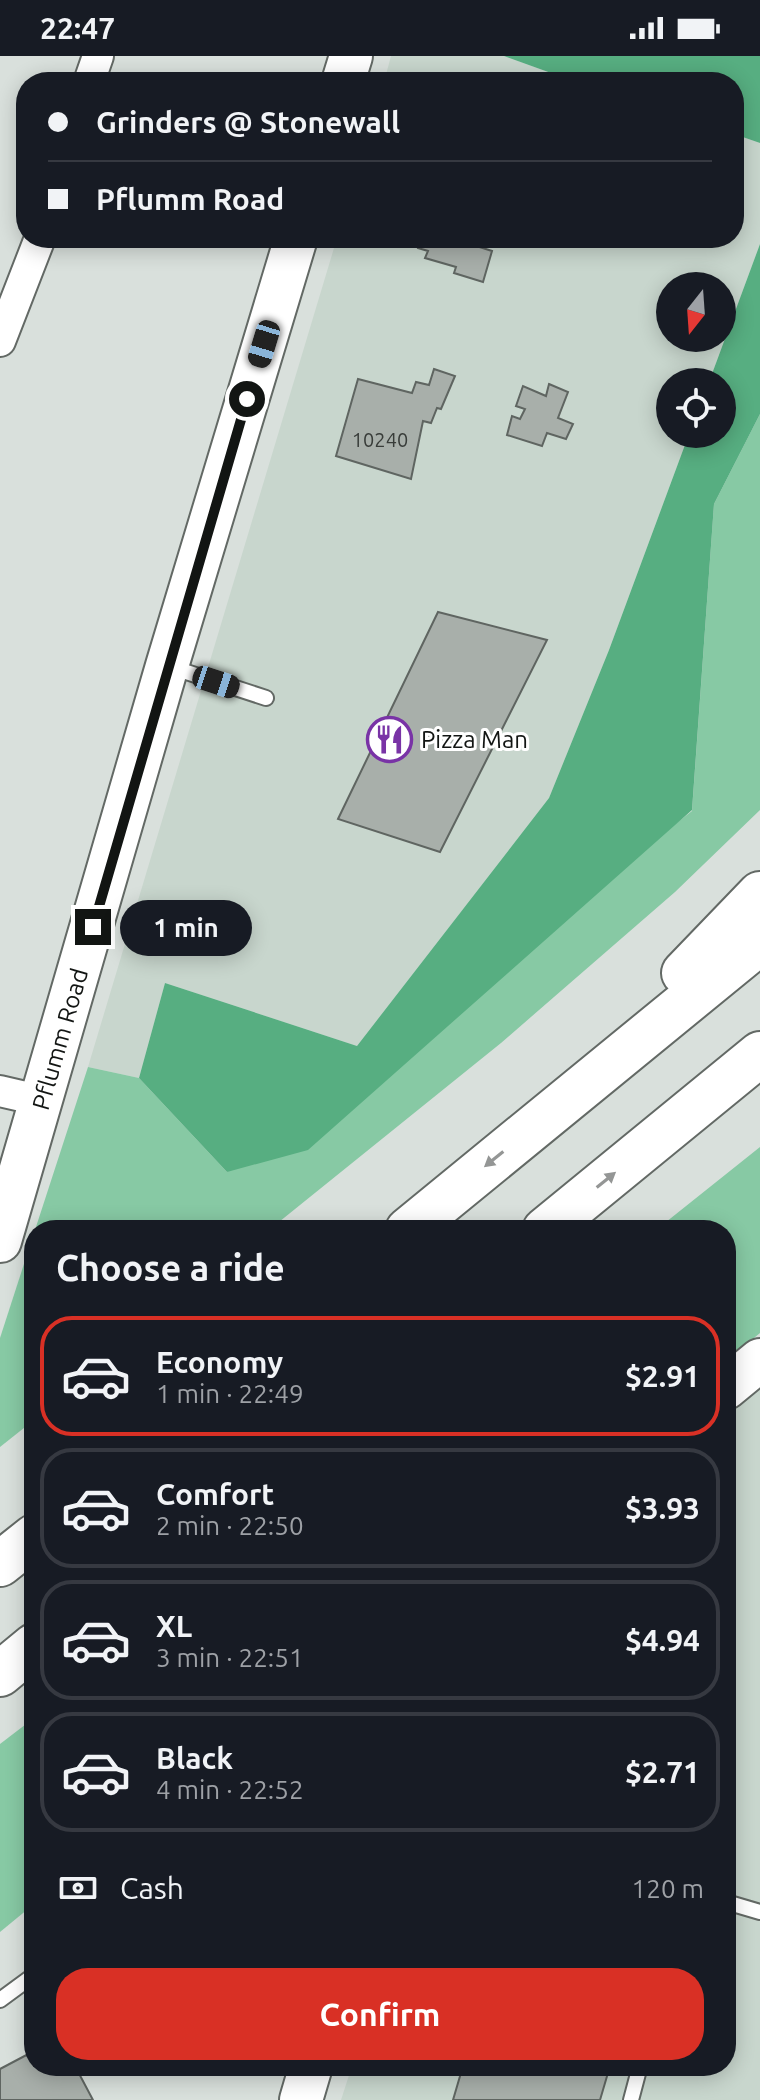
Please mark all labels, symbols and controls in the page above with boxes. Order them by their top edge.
text: 22:47 [40,11,115,45]
text: Grinders @ Stonewall [96,105,400,139]
text: Pflumm Road [96,182,284,216]
north arrow [656,272,736,352]
map controls [656,272,736,448]
car [246,318,282,370]
button: locate [656,368,736,448]
route start [229,381,265,417]
house number: 10240 [352,428,408,451]
car [189,663,243,701]
restaurant icon: Pizza Man [366,715,414,763]
place label: Pizza Man [421,726,528,753]
callout: 1 min [121,899,253,955]
route end [75,909,111,945]
text: 1 min [153,913,219,942]
street label: Pflumm Road [27,965,93,1113]
one-way arrow [484,1150,504,1167]
one-way arrow [595,1172,616,1189]
text: Choose a ride [56,1247,285,1288]
icon: car [60,1340,132,1412]
text: Economy [156,1345,283,1379]
text: $2.91 [625,1359,700,1393]
text: 1 min · 22:49 [156,1379,304,1408]
icon: car [60,1472,132,1544]
text: Comfort [156,1477,274,1511]
text: $3.93 [625,1491,700,1525]
text: 2 min · 22:50 [156,1511,304,1540]
icon: car [60,1604,132,1676]
text: XL [156,1609,192,1643]
text: $4.94 [625,1623,700,1657]
text: 3 min · 22:51 [156,1643,304,1672]
icon: car [60,1736,132,1808]
text: Black [156,1741,233,1775]
text: $2.71 [625,1755,700,1789]
text: 4 min · 22:52 [156,1775,304,1804]
icon: cash [56,1866,100,1910]
text: Cash [120,1871,184,1905]
text: 120 m [632,1874,704,1903]
button: Confirm [56,1968,704,2060]

